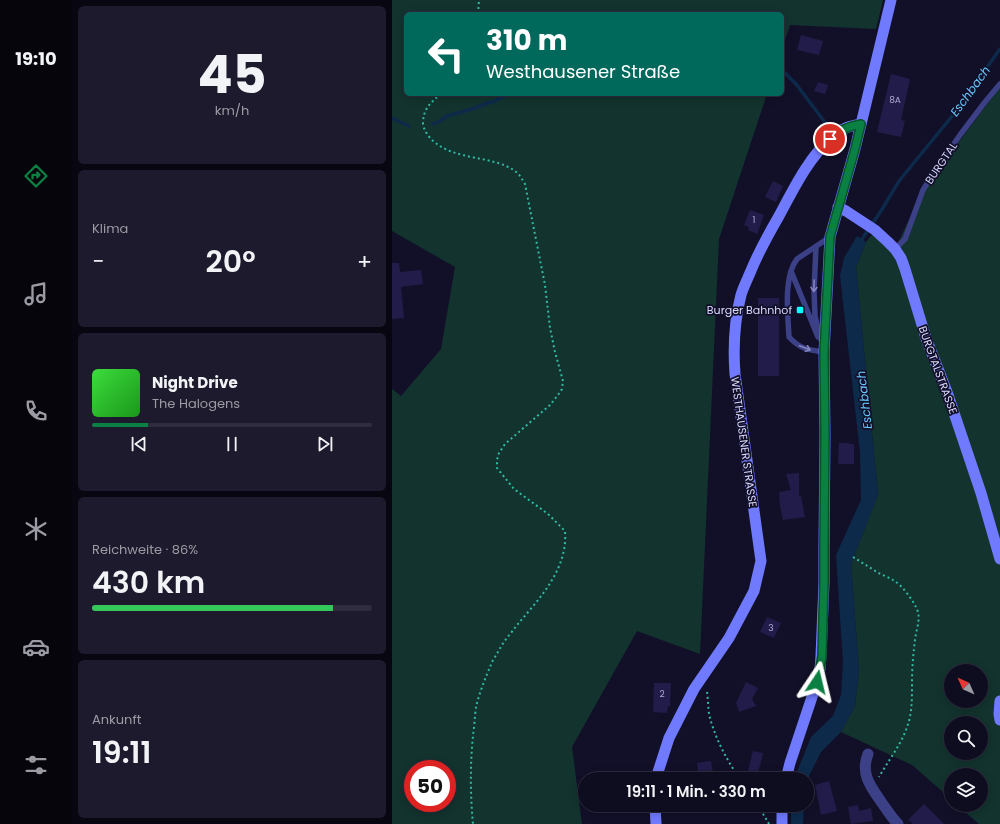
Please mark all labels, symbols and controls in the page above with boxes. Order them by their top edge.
text: 310 m [486,21,567,60]
icon: left [420,28,472,80]
text: 45 [197,38,267,111]
text: 19:10 [15,46,57,71]
text: Westhausener Straße [486,59,680,84]
water label: Eschbach [946,62,994,120]
house number: 8A [889,94,901,106]
text: km/h [215,101,249,120]
pin [813,122,847,156]
icon: arrive [819,128,841,150]
street label: BURGTAL [921,139,961,187]
icon: directions [22,162,50,190]
house number: 1 [753,214,756,226]
text: Klima [92,219,128,238]
text: 20° [206,240,256,283]
text: − [92,246,104,277]
text: + [357,246,372,277]
one-way arrow [810,279,818,292]
icon: music [22,280,50,308]
place label: Burger Bahnhof [707,302,792,318]
marker: Burger Bahnhof [795,305,805,315]
street label: BURGTALSTRASSE [915,324,961,416]
one-way arrow [798,344,810,352]
water label: Eschbach [852,370,876,430]
text: Night Drive [152,372,238,393]
street label: WESTHAUSENER STRASSE [727,376,761,508]
text: The Halogens [152,394,240,413]
icon: phone [22,397,50,425]
icon: previous [128,433,150,455]
icon: pause [221,433,243,455]
icon: next [314,433,336,455]
icon: climate [22,515,50,543]
text: Reichweite · 86% [92,540,198,559]
text: 430 km [92,561,205,604]
house number: 3 [768,622,774,634]
icon: car [22,633,50,661]
position arrow [796,661,838,703]
north arrow [944,664,988,708]
map controls [944,664,988,812]
house number: 2 [659,688,665,700]
text: Ankunft [92,710,141,729]
button: search [944,716,988,760]
text: 19:11 [92,731,151,774]
icon: filters [22,751,50,779]
speed limit sign: 50 [404,760,456,812]
button: layers [944,768,988,812]
text: 19:11 · 1 Min. · 330 m [626,781,766,802]

